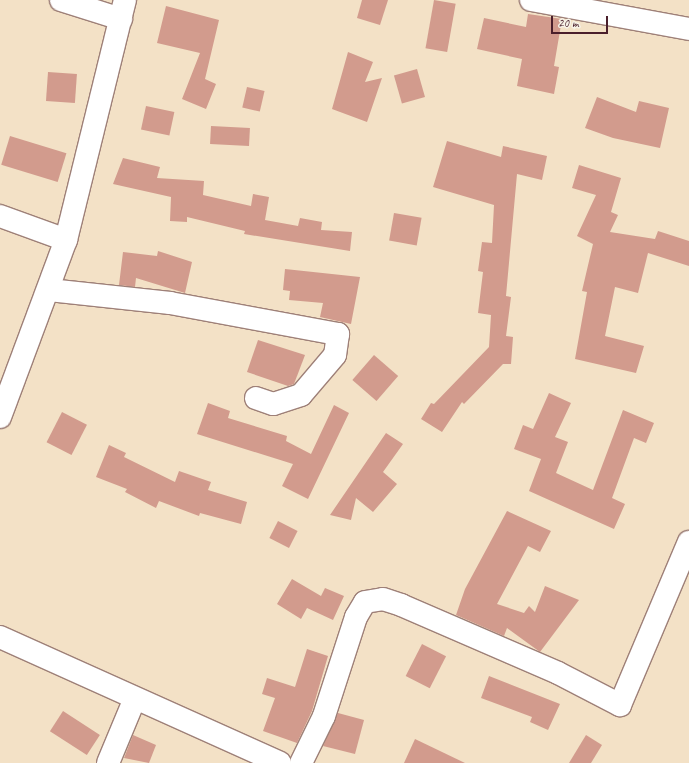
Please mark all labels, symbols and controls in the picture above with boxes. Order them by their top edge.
scale bar [553,8,610,34]
text: 20 m [558,15,578,31]

